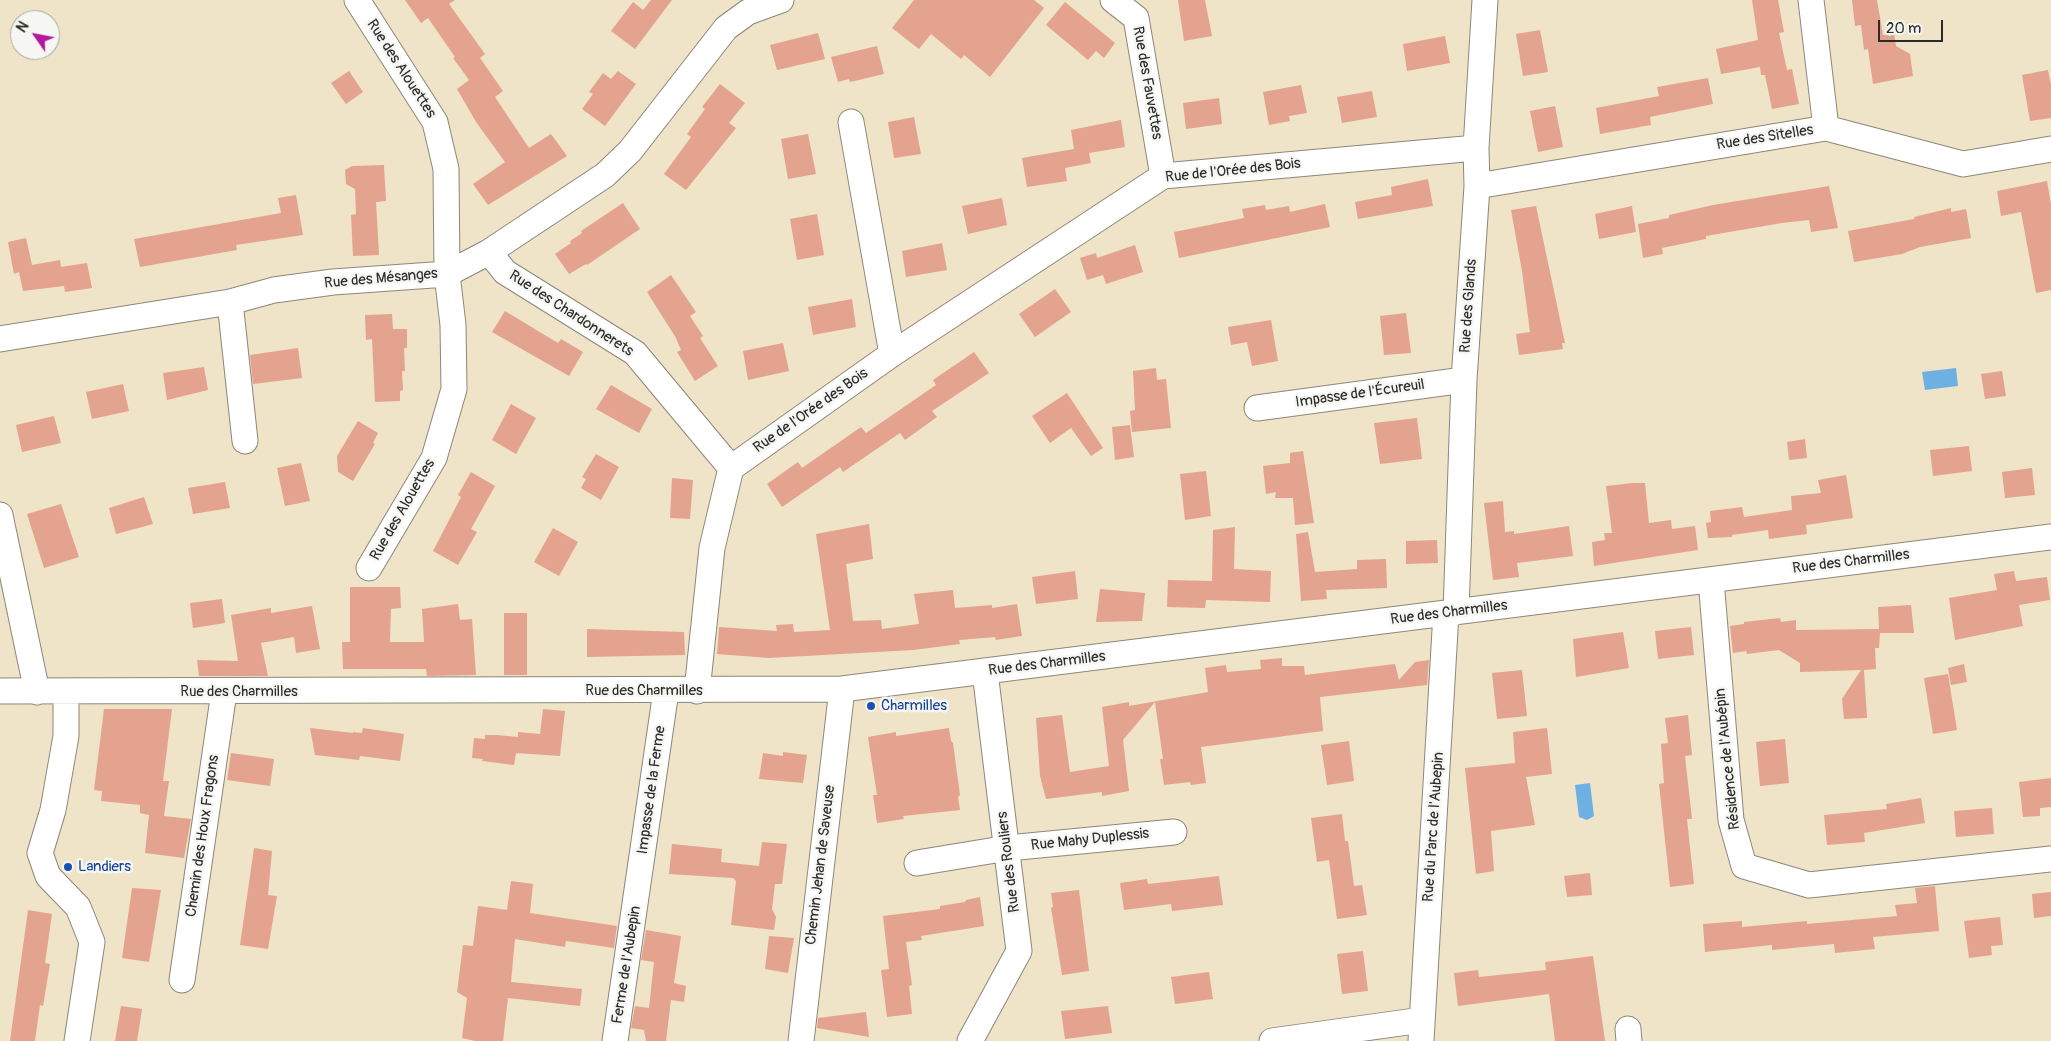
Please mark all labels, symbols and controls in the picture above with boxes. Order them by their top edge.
north arrow [10,10,60,60]
scale bar [1881,10,1946,42]
street label: Rue des Alouettes [362,16,440,122]
text: N [13,19,33,36]
text: 20 m [1886,19,1921,38]
street label: Rue des Fauvettes [1128,25,1166,141]
street label: Rue des Sitelles [1715,121,1815,155]
street label: Rue de l'Orée des Bois [1165,155,1301,187]
street label: Rue des Glands [1457,258,1481,354]
street label: Rue des Mésanges [323,265,439,293]
street label: Rue des Chardonnerets [505,267,637,361]
street label: Rue de l'Orée des Bois [750,365,872,457]
street label: Impasse de l'Écureuil [1294,376,1426,412]
street label: Rue des Alouettes [367,456,439,564]
street label: Rue des Charmilles [1792,546,1910,578]
street label: Rue des Charmilles [1390,597,1508,629]
street label: Rue des Charmilles [988,648,1106,680]
street label: Rue des Charmilles [585,682,703,700]
street label: Rue des Charmilles [180,683,298,701]
street label: Résidence de l'Aubépin [1712,687,1744,831]
place label: Charmilles [881,697,947,715]
marker: Charmilles [865,700,877,712]
street label: Impasse de la Ferme [634,725,670,855]
street label: Rue du Parc de l'Aubepin [1420,751,1448,903]
street label: Chemin des Houx Fragons [183,754,223,918]
street label: Chemin Jehan de Saveuse [802,784,840,946]
street label: Rue des Rouliers [994,810,1024,914]
street label: Rue Mahy Duplessis [1030,825,1150,855]
place label: Landiers [78,858,131,876]
marker: Landiers [62,861,74,873]
street label: Ferme de l'Aubepin [609,905,645,1025]

